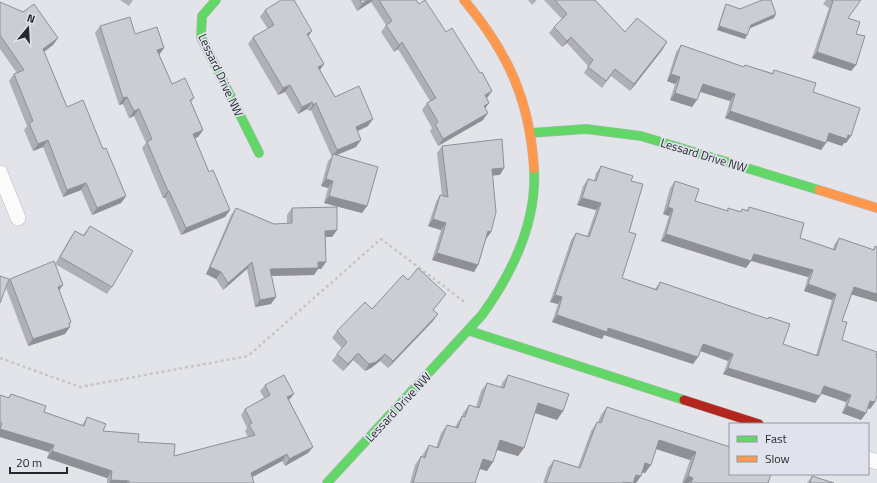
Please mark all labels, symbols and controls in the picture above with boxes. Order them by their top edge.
north arrow [8,8,48,48]
text: N [25,10,37,27]
street label: Lessard Drive NW [193,30,249,120]
street label: Lessard Drive NW [658,133,750,177]
street label: Lessard Drive NW [361,368,436,446]
legend [729,423,869,475]
text: Fast [765,429,788,448]
scale bar [10,449,67,475]
text: Slow [765,449,790,468]
text: 20 m [16,453,42,472]

